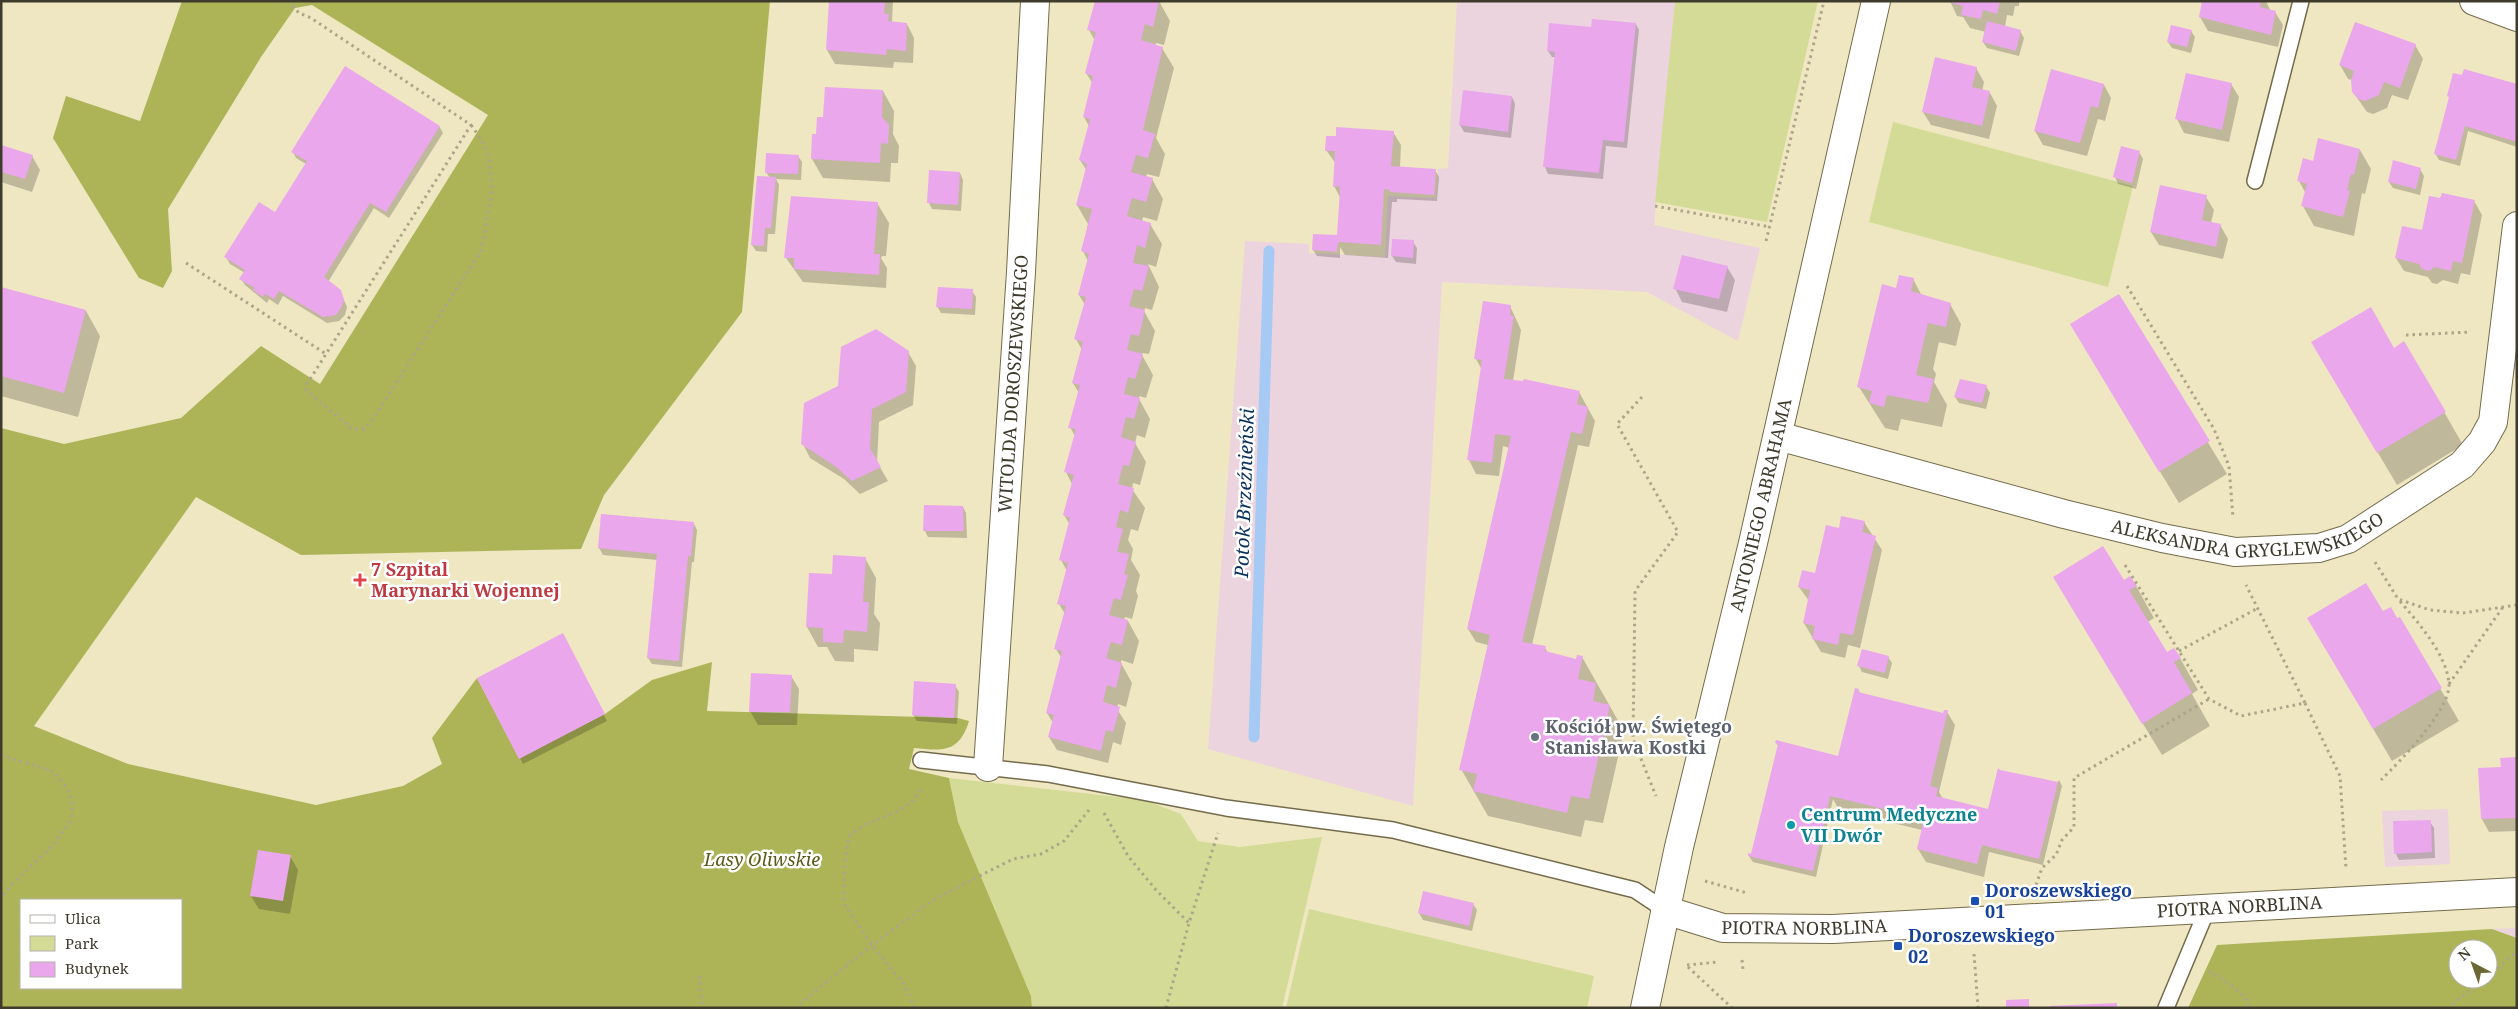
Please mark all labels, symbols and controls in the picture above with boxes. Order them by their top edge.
street label: WITOLDA DOROSZEWSKIEGO [992,254,1033,514]
street label: ANTONIEGO ABRAHAMA [1724,396,1797,614]
water label: Potok Brzeźnieński [1228,408,1260,579]
street label: ALEKSANDRA GRYGLEWSKIEGO [2109,506,2388,563]
place label: 7 Szpital Marynarki Wojennej [371,557,560,602]
marker: 7 Szpital Marynarki Wojennej [353,573,367,587]
place label: Kościół pw. Świętego Stanisława Kostki [1545,714,1732,759]
marker: Kościół pw. Świętego Stanisława Kostki [1529,731,1541,743]
place label: Centrum Medyczne VII Dwór [1801,802,1977,847]
marker: Centrum Medyczne VII Dwór [1785,819,1797,831]
park label: Lasy Oliwskie [703,847,820,871]
place label: Doroszewskiego 01 [1985,878,2132,923]
street label: PIOTRA NORBLINA [2156,890,2323,922]
marker: Doroszewskiego 01 [1969,895,1981,907]
legend [20,899,182,989]
text: Ulica [65,908,101,928]
street label: PIOTRA NORBLINA [1721,913,1888,940]
place label: Doroszewskiego 02 [1908,923,2055,968]
text: Park [65,933,99,953]
north arrow [2448,939,2498,989]
marker: Doroszewskiego 02 [1892,940,1904,952]
text: N [2454,943,2475,965]
text: Budynek [65,958,129,978]

